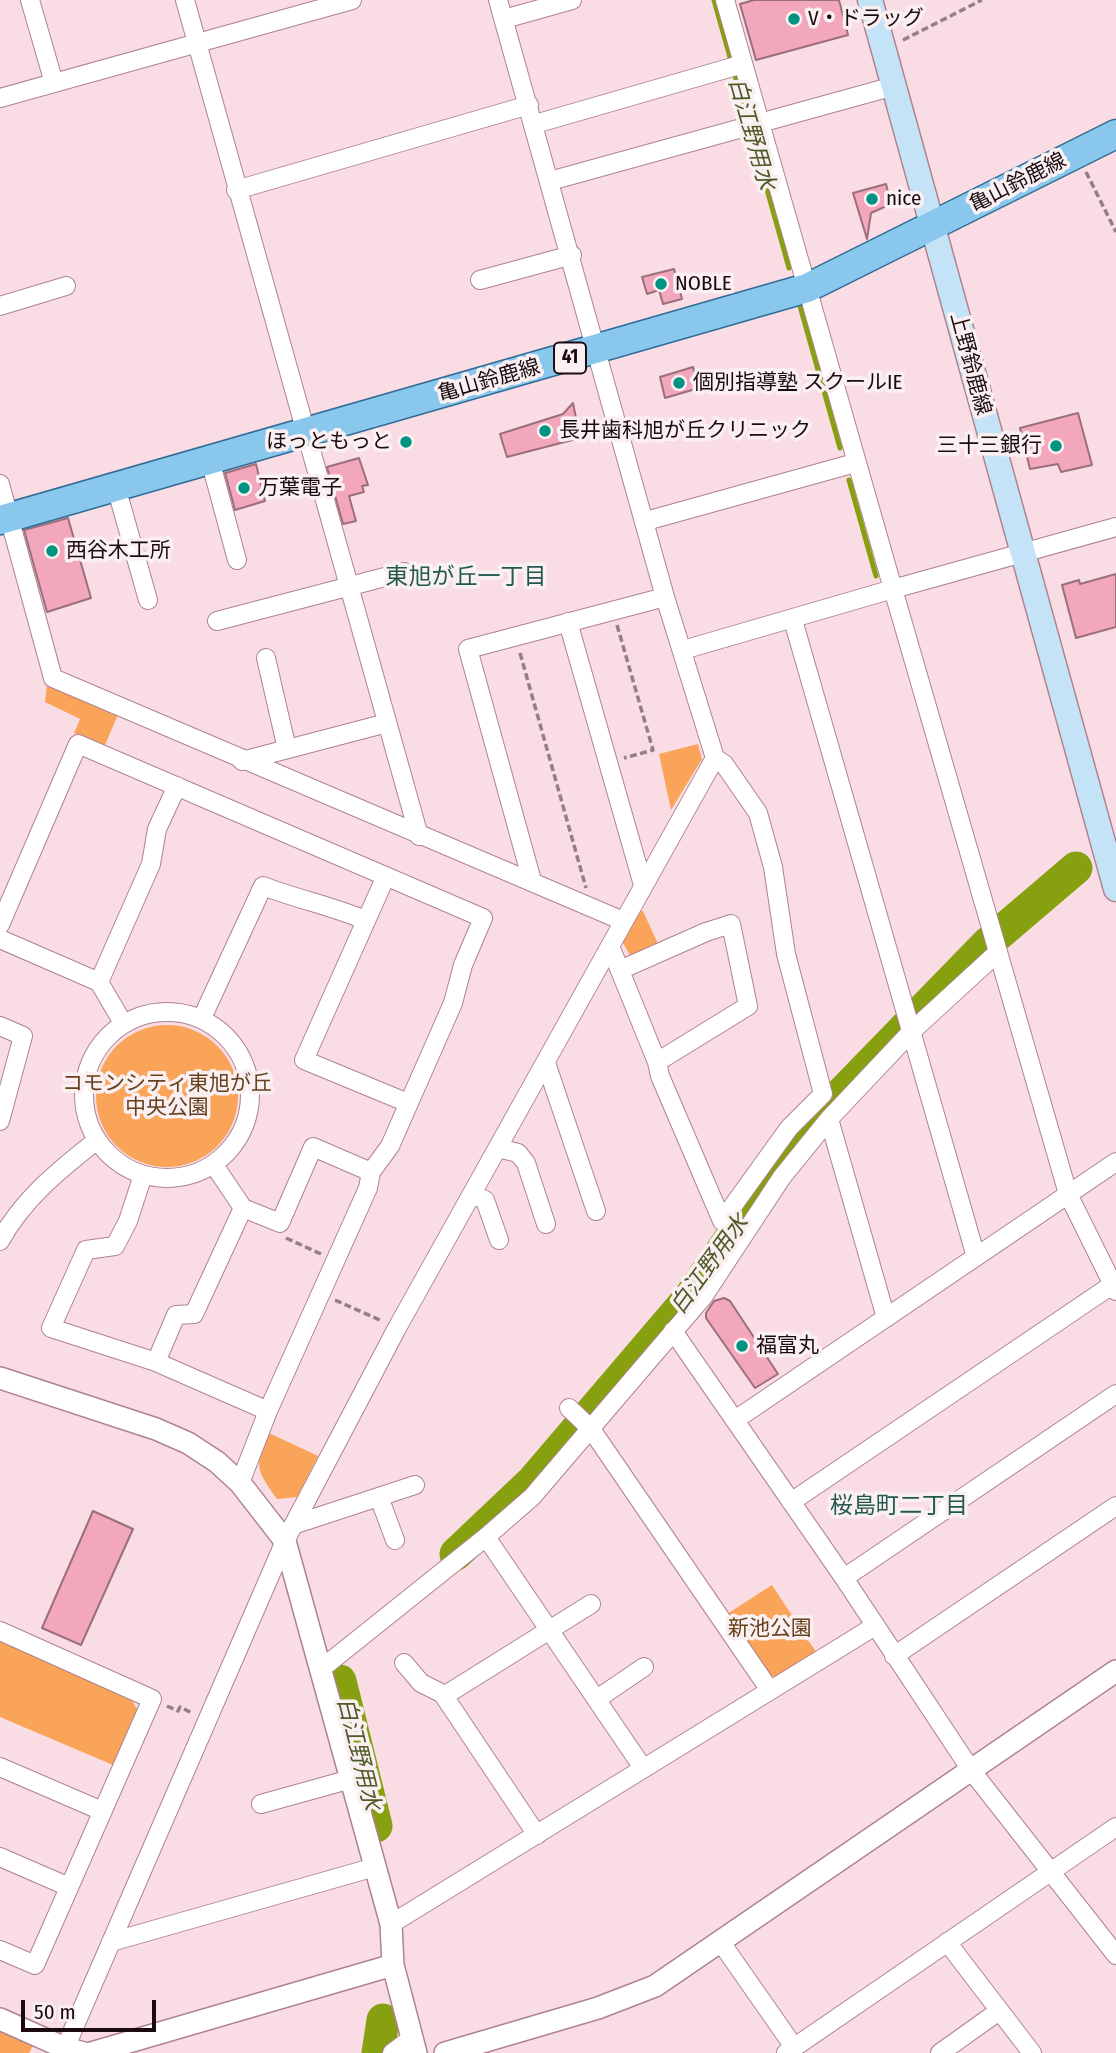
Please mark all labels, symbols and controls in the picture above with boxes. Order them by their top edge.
place label: V・ドラッグ [808,6,924,32]
marker: V・ドラッグ [786,11,802,27]
water label: 白江野用水 [722,75,780,193]
street label: 亀山鈴鹿線 [966,148,1070,218]
place label: nice [886,186,921,212]
marker: nice [864,191,880,207]
place label: NOBLE [675,271,732,297]
marker: NOBLE [653,276,669,292]
street label: 上野鈴鹿線 [944,310,996,418]
road number: 41 [554,342,586,374]
street label: 亀山鈴鹿線 [435,354,543,408]
place label: 個別指導塾 スクールIE [693,370,902,396]
marker: 個別指導塾 スクールIE [671,375,687,391]
place label: 長井歯科旭が丘クリニック [559,418,811,444]
marker: 長井歯科旭が丘クリニック [537,423,553,439]
place label: ほっともっと [266,429,392,455]
place label: 三十三銀行 [937,433,1042,459]
marker: ほっともっと [398,434,414,450]
marker: 三十三銀行 [1048,438,1064,454]
place label: 万葉電子 [258,475,342,501]
marker: 万葉電子 [236,480,252,496]
place label: 西谷木工所 [66,538,171,564]
marker: 西谷木工所 [44,543,60,559]
district label: 東旭が丘一丁目 [386,564,546,592]
park label: コモンシティ東旭が丘 中央公園 [62,1071,272,1121]
water label: 白江野用水 [665,1210,755,1320]
place label: 福富丸 [756,1333,819,1359]
marker: 福富丸 [734,1338,750,1354]
district label: 桜島町二丁目 [830,1493,968,1521]
park label: 新池公園 [728,1616,812,1642]
water label: 白江野用水 [331,1695,385,1813]
scale bar [24,1986,159,2030]
text: 50 m [34,1999,76,2025]

